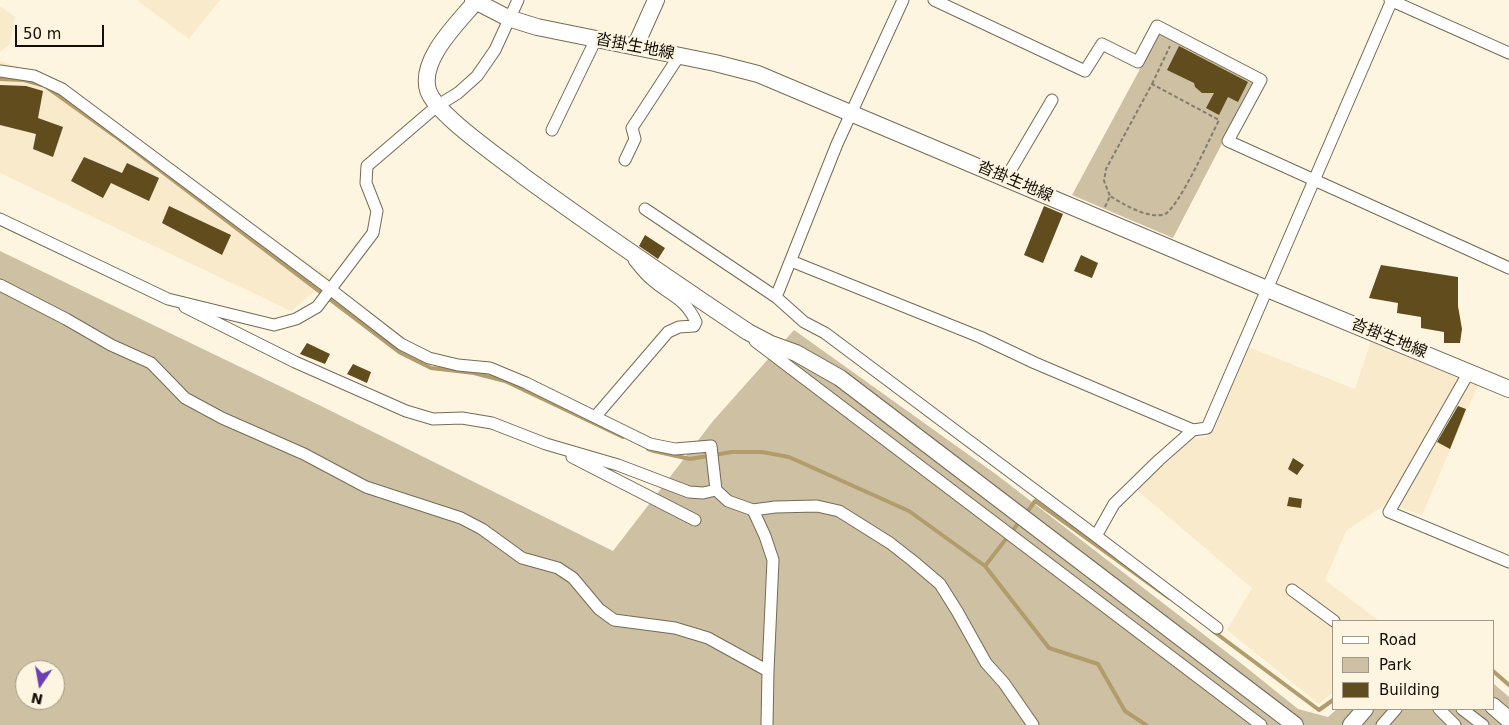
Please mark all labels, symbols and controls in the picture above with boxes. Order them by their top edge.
scale bar [18,15,106,47]
text: 50 m [23,25,61,43]
street label: 沓掛生地線 [594,30,676,64]
street label: 沓掛生地線 [974,158,1056,206]
street label: 沓掛生地線 [1348,315,1430,363]
legend [1332,620,1494,710]
text: Road [1379,631,1417,649]
text: Park [1379,656,1411,674]
north arrow [15,660,65,710]
text: Building [1379,681,1440,699]
text: N [30,690,44,708]

